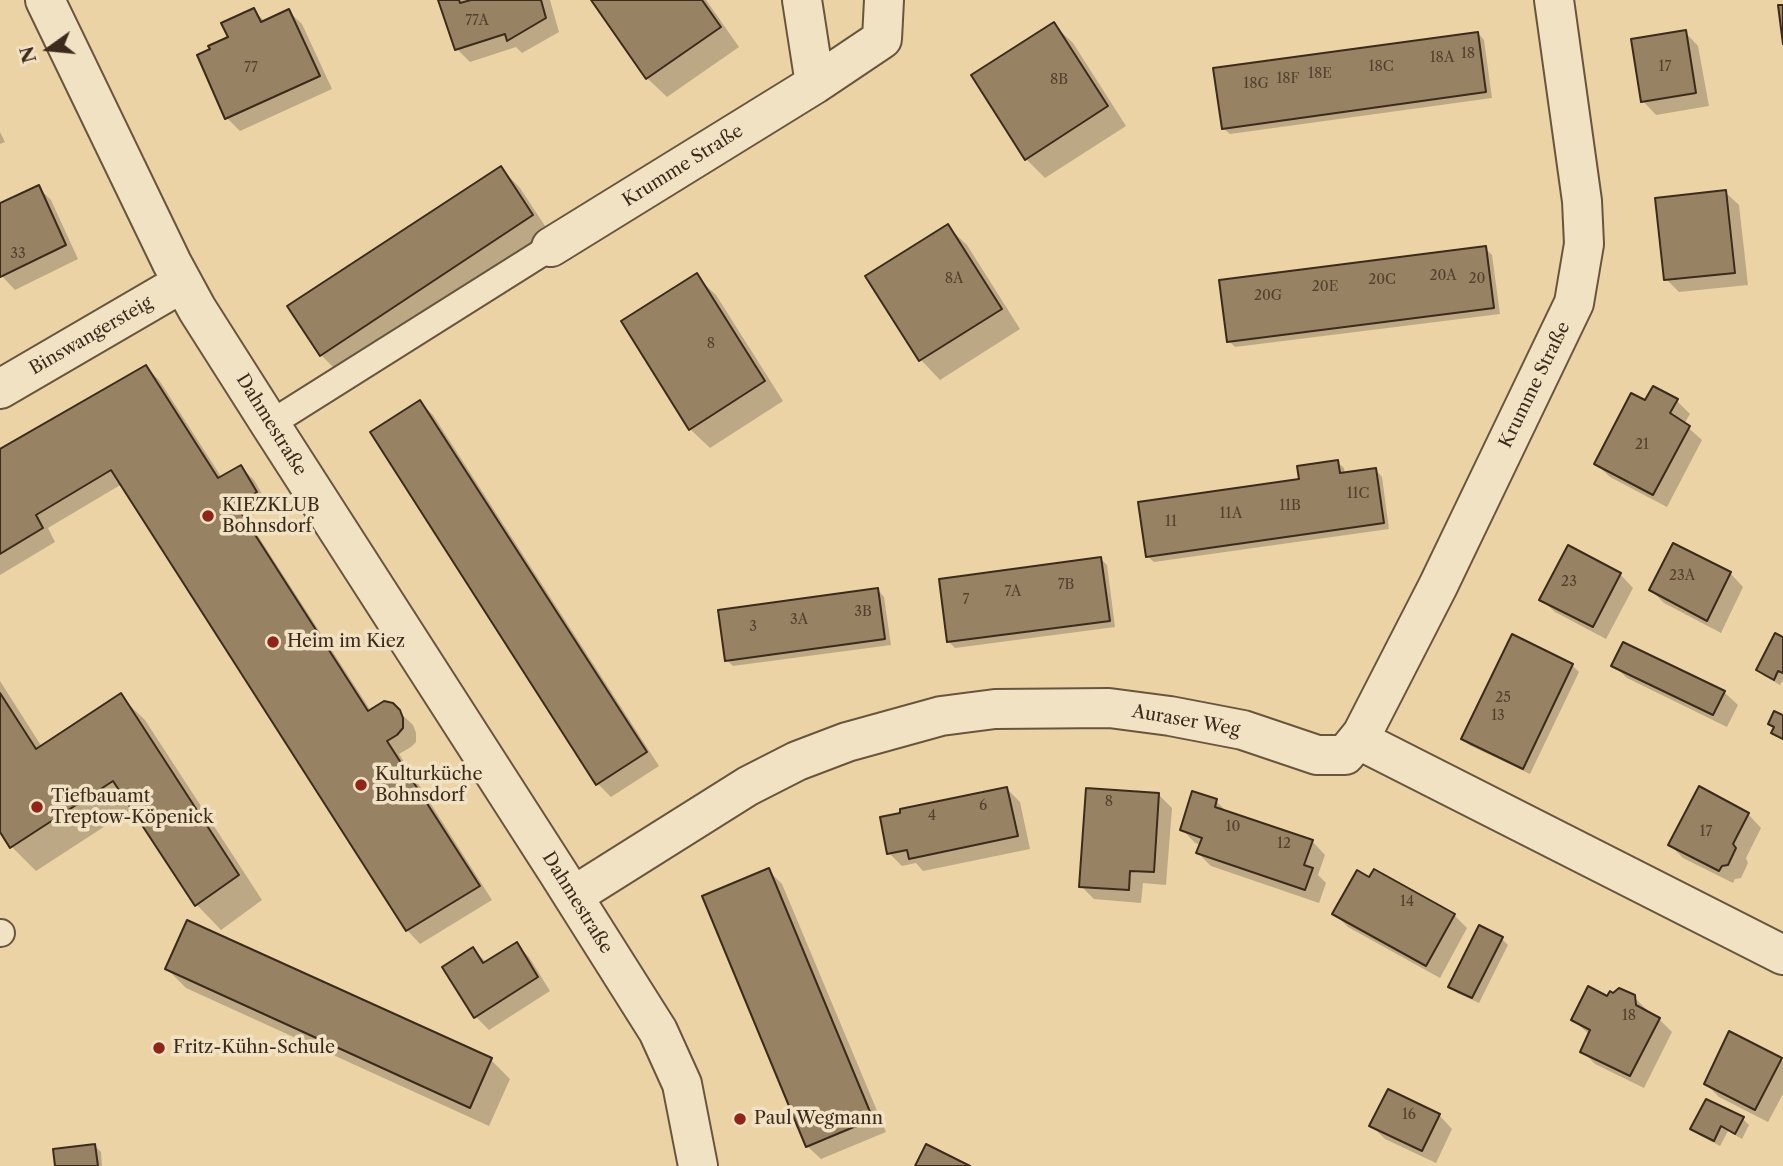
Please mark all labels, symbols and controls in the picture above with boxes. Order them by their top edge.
house number: 77A [465,13,489,29]
north arrow [14,14,84,84]
text: N [15,44,41,66]
house number: 18 [1461,46,1475,62]
house number: 18A [1430,50,1454,66]
house number: 18C [1369,59,1393,75]
house number: 17 [1659,59,1671,75]
house number: 77 [244,60,258,76]
house number: 18E [1308,66,1332,82]
house number: 18F [1276,71,1300,87]
house number: 8B [1050,72,1068,88]
house number: 18G [1243,76,1269,92]
street label: Krumme Straße [619,120,747,212]
house number: 33 [10,246,26,262]
house number: 20A [1429,268,1457,284]
house number: 8A [945,271,963,287]
house number: 20 [1469,271,1485,287]
house number: 20C [1368,272,1396,288]
house number: 20E [1312,279,1338,295]
house number: 20G [1254,288,1282,304]
street label: Binswangersteig [26,292,156,380]
street label: Krumme Straße [1495,318,1575,452]
house number: 8 [707,336,715,352]
street label: Dahmestraße [231,370,311,480]
house number: 21 [1635,437,1649,453]
house number: 11C [1347,486,1369,502]
place label: KIEZKLUB Bohnsdorf [222,495,319,538]
house number: 11B [1279,498,1301,514]
house number: 11A [1220,506,1242,522]
marker: KIEZKLUB Bohnsdorf [200,508,216,524]
house number: 11 [1165,514,1177,530]
house number: 23A [1669,568,1695,584]
house number: 23 [1561,574,1577,590]
house number: 7B [1058,577,1074,593]
house number: 7A [1005,584,1021,600]
house number: 7 [963,592,969,608]
house number: 3B [854,604,872,620]
house number: 3A [790,612,808,628]
house number: 3 [749,619,757,635]
place label: Heim im Kiez [287,631,405,653]
marker: Heim im Kiez [265,634,281,650]
house number: 25 [1495,690,1511,706]
street label: Auraser Weg [1130,701,1242,741]
house number: 13 [1491,708,1505,724]
place label: Kulturküche Bohnsdorf [375,764,482,806]
marker: Kulturküche Bohnsdorf [353,777,369,793]
place label: Tiefbauamt Treptow-Köpenick [51,786,213,828]
house number: 8 [1105,794,1113,810]
house number: 6 [979,798,987,814]
marker: Tiefbauamt Treptow-Köpenick [29,799,45,815]
house number: 4 [928,808,936,824]
house number: 10 [1226,819,1240,835]
house number: 17 [1700,824,1712,840]
house number: 12 [1277,836,1291,852]
street label: Dahmestraße [537,848,617,958]
house number: 14 [1400,894,1414,910]
house number: 18 [1622,1008,1636,1024]
place label: Fritz-Kühn-Schule [173,1037,335,1059]
marker: Fritz-Kühn-Schule [151,1040,167,1056]
house number: 16 [1402,1107,1416,1123]
place label: Paul Wegmann [754,1108,883,1130]
marker: Paul Wegmann [732,1111,748,1127]

